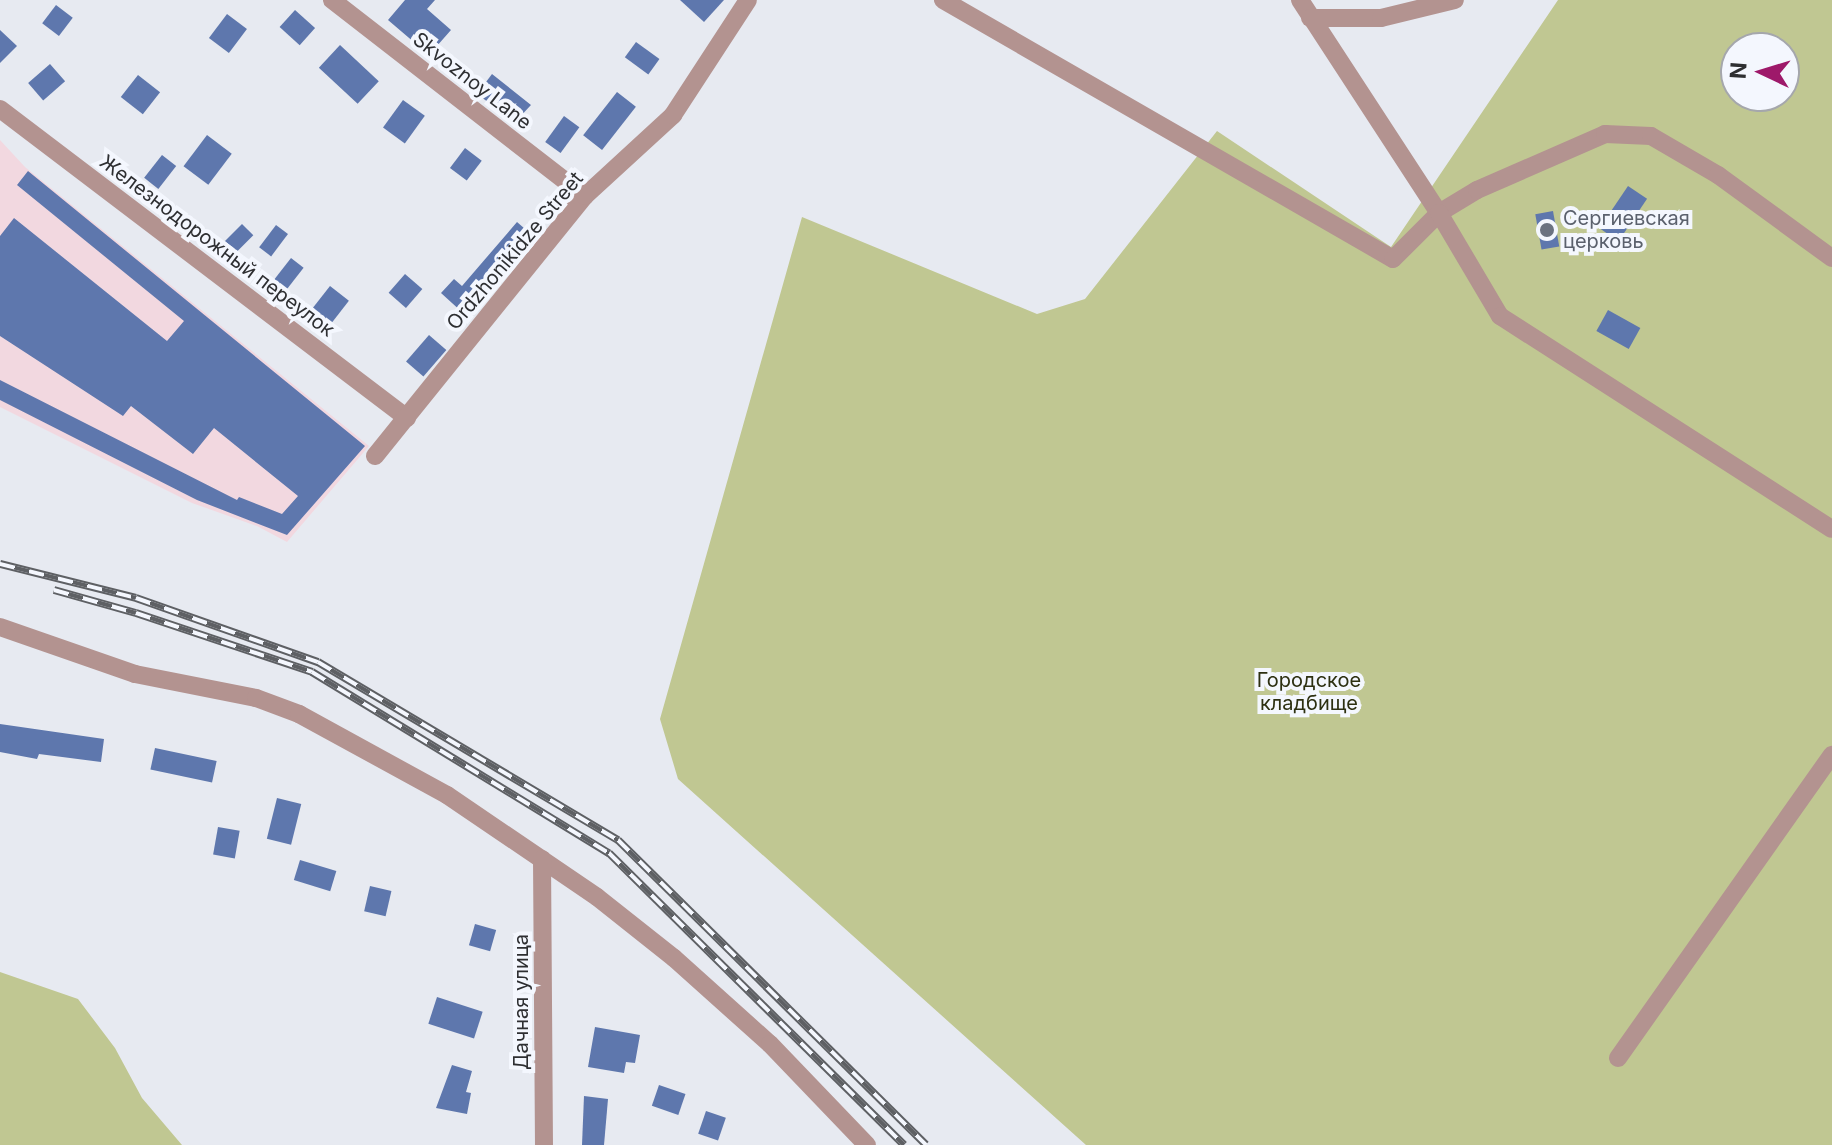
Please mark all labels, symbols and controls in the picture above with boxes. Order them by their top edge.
street label: Skvoznoy Lane [408,27,536,135]
north arrow [1720,32,1800,112]
text: N [1725,61,1752,80]
street label: Железнодорожный переулок [95,150,339,342]
street label: Ordzhonikidze Street [442,167,588,335]
place label: Сергиевская церковь [1563,206,1690,253]
marker: Сергиевская церковь [1538,221,1556,239]
park label: Городское кладбище [1257,669,1361,716]
street label: Дачная улица [509,934,533,1070]

